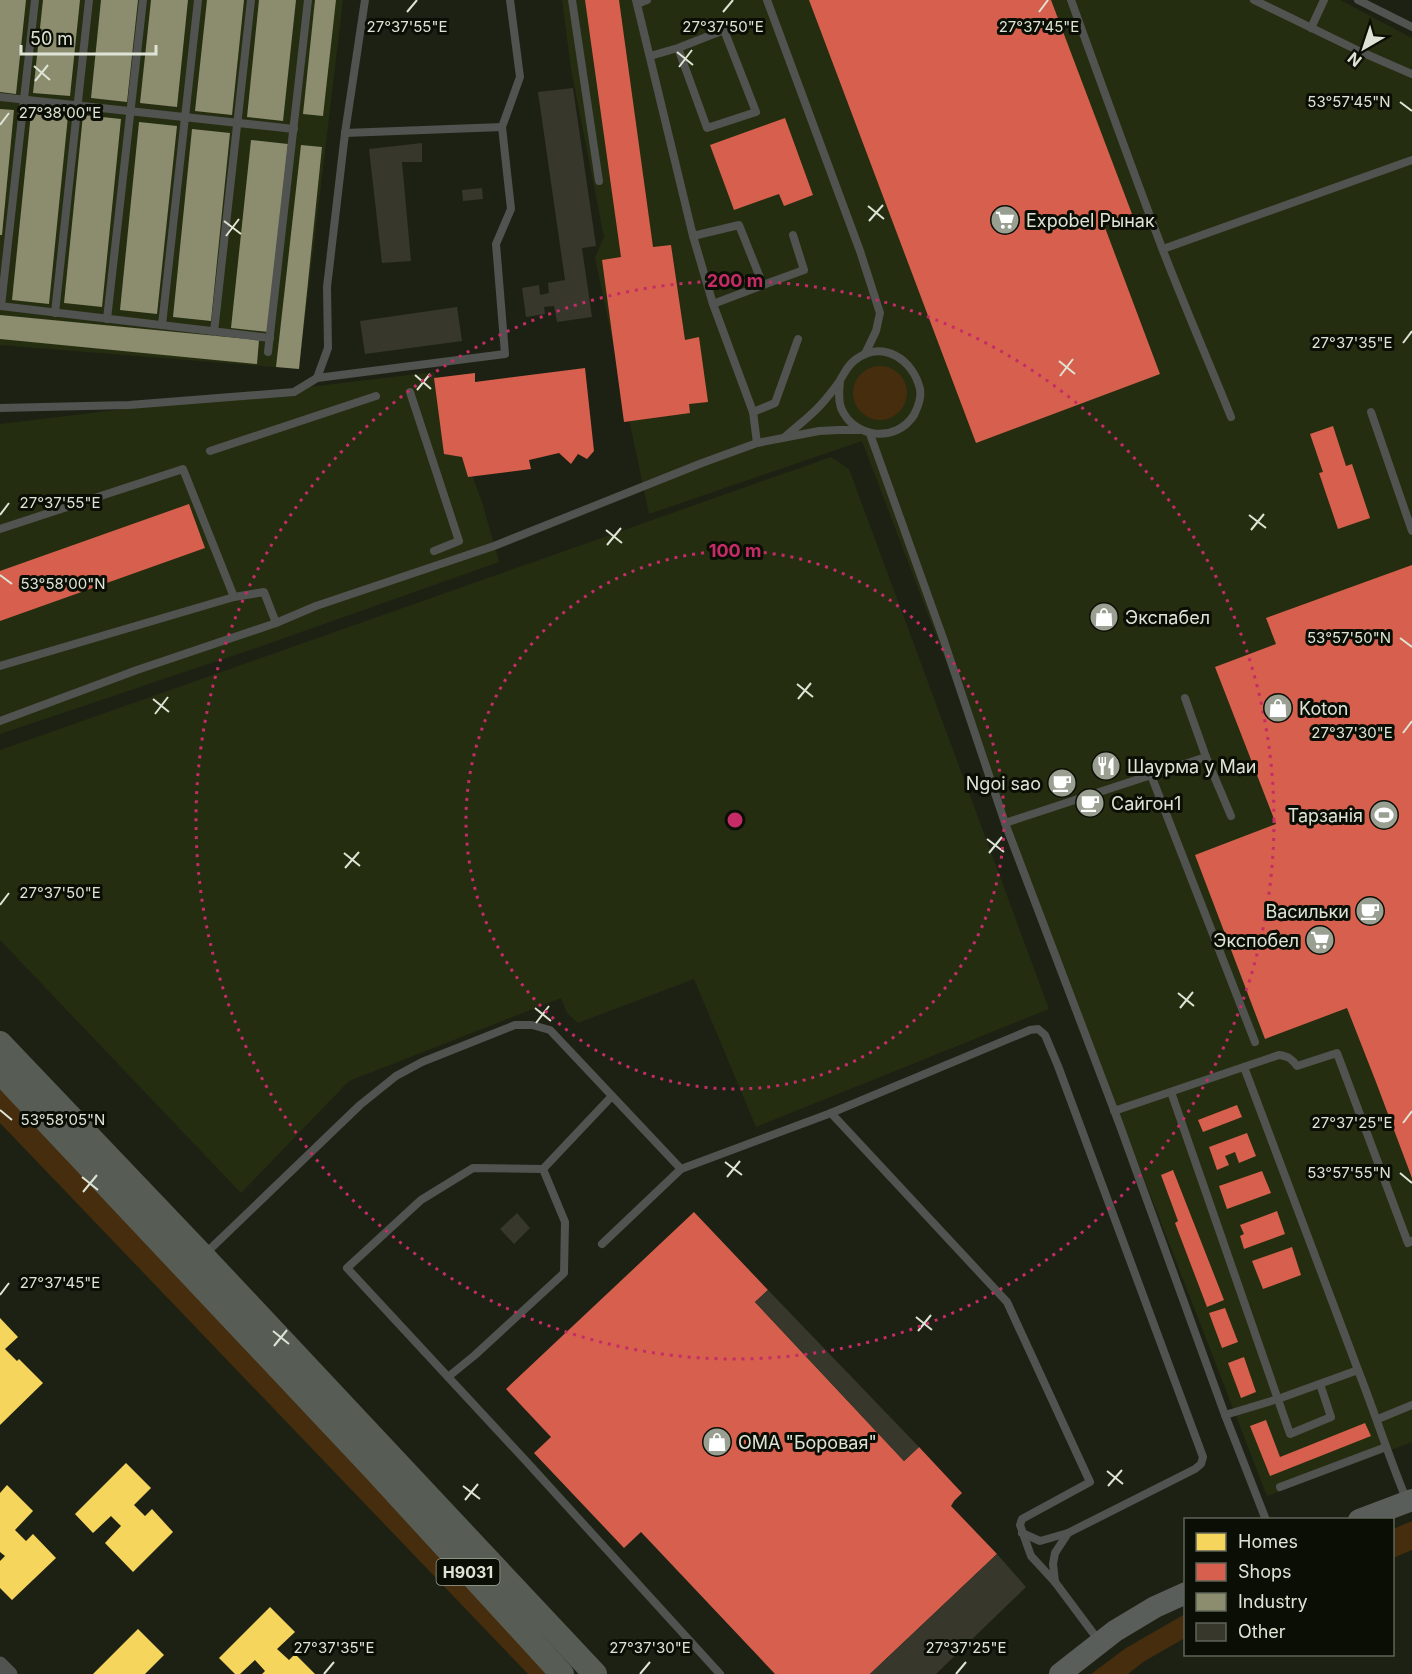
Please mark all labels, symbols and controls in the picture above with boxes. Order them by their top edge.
text: 27°37'55"E [367,17,447,36]
text: 27°37'50"E [682,17,764,36]
text: 27°37'45"E [999,17,1079,36]
scale bar [21,18,156,56]
north arrow [1334,18,1394,78]
text: 50 m [30,28,73,49]
text: N [1344,48,1366,71]
text: 53°57'45"N [1307,92,1391,111]
text: 27°38'00"E [19,103,101,122]
supermarket icon: Expobel Рынак [989,204,1021,236]
place label: Expobel Рынак [1026,210,1155,231]
text: 200 m [707,270,763,291]
text: 27°37'35"E [1311,333,1393,352]
text: 27°37'55"E [20,493,100,512]
text: 100 m [709,540,761,561]
text: 53°58'00"N [20,574,106,593]
shop icon: Экспабел [1088,601,1120,633]
place label: Экспабел [1125,607,1210,628]
text: 53°57'50"N [1307,628,1391,647]
shop icon: Koton [1262,692,1294,724]
place label: Koton [1299,698,1348,719]
text: 27°37'30"E [1311,723,1393,742]
restaurant icon: Шаурма у Маи [1090,750,1122,782]
place label: Шаурма у Маи [1127,756,1256,777]
cafe icon: Ngoi sao [1046,767,1078,799]
place label: Ngoi sao [966,773,1041,794]
cafe icon: Сайгон1 [1074,787,1106,819]
place label: Сайгон1 [1111,793,1181,814]
sports icon: Тарзанія [1368,799,1400,831]
place label: Тарзанія [1288,805,1363,826]
centre of rings [725,810,745,830]
text: 27°37'50"E [19,883,101,902]
cafe icon: Васильки [1354,895,1386,927]
place label: Васильки [1265,901,1349,922]
supermarket icon: Экспобел [1304,924,1336,956]
place label: Экспобел [1213,930,1299,951]
text: 53°58'05"N [21,1110,105,1129]
text: 27°37'25"E [1312,1113,1393,1132]
text: 53°57'55"N [1307,1163,1391,1182]
text: 27°37'45"E [20,1273,100,1292]
shop icon: ОМА "Боровая" [701,1426,733,1458]
place label: ОМА "Боровая" [738,1432,877,1453]
legend [1184,1518,1394,1656]
text: Homes [1238,1531,1298,1552]
road number: Н9031 [436,1559,500,1585]
text: Shops [1238,1561,1292,1582]
text: Industry [1238,1591,1308,1612]
text: Other [1238,1621,1286,1642]
text: 27°37'35"E [293,1638,375,1657]
text: 27°37'30"E [609,1638,691,1657]
text: 27°37'25"E [926,1638,1007,1657]

